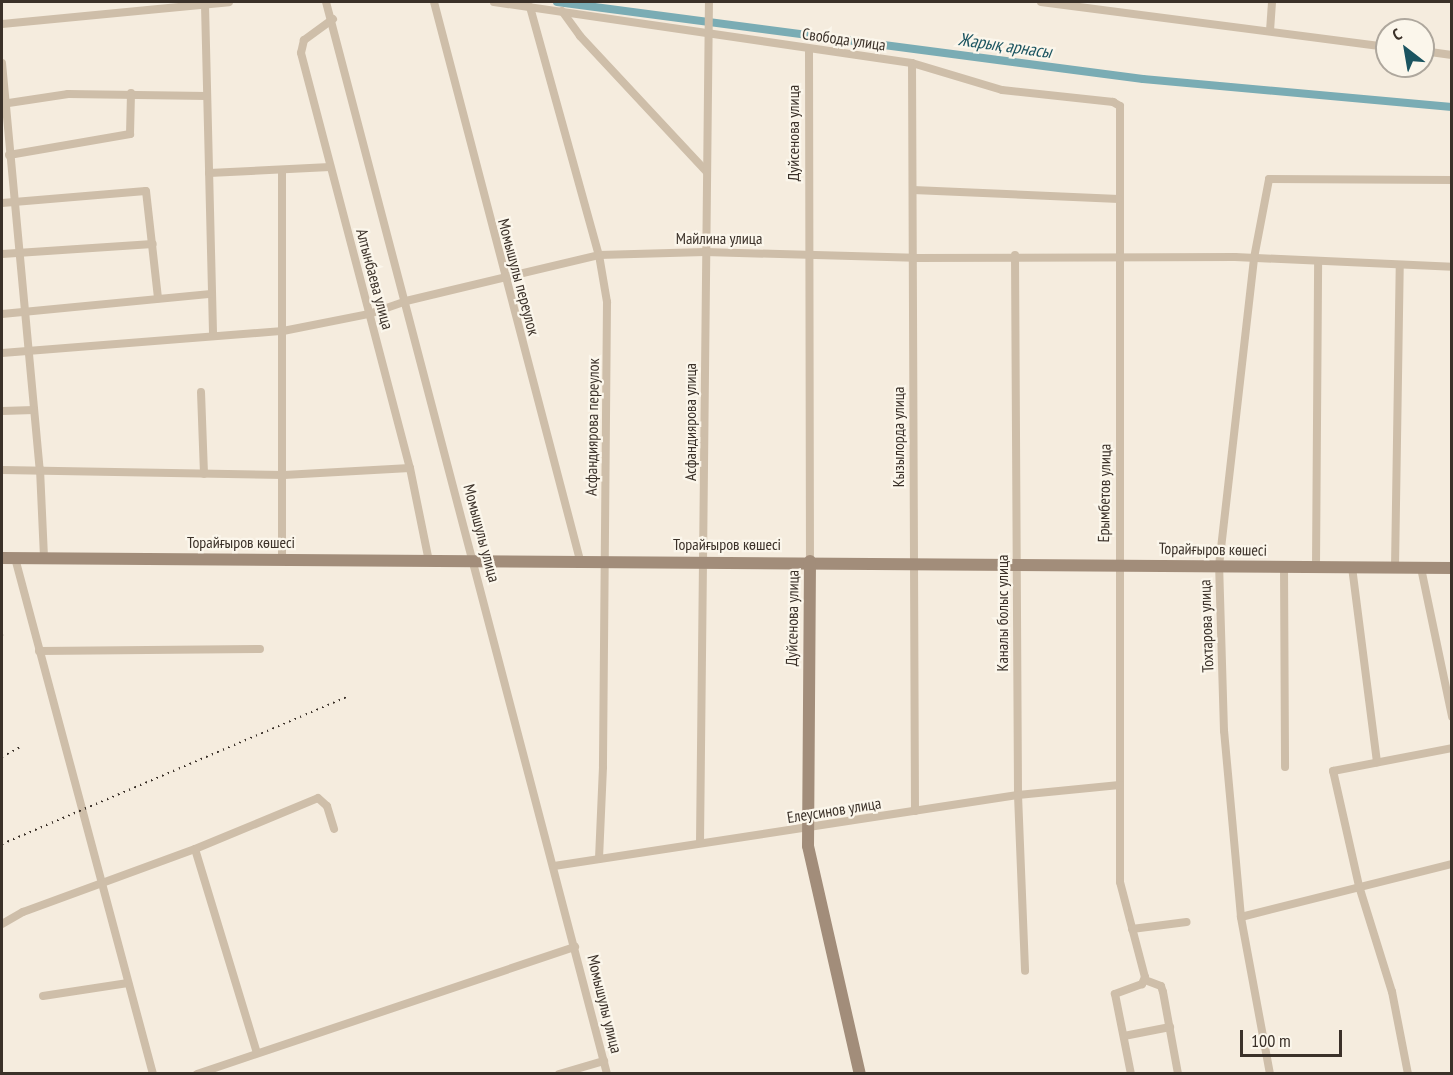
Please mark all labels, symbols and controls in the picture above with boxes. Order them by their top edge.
north arrow [1375,18,1435,78]
street label: Свобода улица [801,24,887,54]
text: С [1388,24,1405,45]
water label: Жарық арнасы [957,29,1053,63]
street label: Дуйсенова улица [783,85,803,181]
street label: Момышулы переулок [494,216,544,338]
street label: Алтынбаева улица [352,226,398,332]
street label: Майлина улица [676,228,762,248]
street label: Асфандиярова переулок [581,358,603,496]
street label: Асфандиярова улица [680,363,700,481]
street label: Кызылорда улица [888,387,908,487]
street label: Ерымбетов улица [1094,443,1114,543]
street label: Момышулы улица [460,482,504,584]
street label: Торайғыров көшесі [187,532,295,552]
street label: Торайғыров көшесі [673,534,781,554]
street label: Торайғыров көшесі [1159,538,1267,560]
street label: Каналы болыс улица [992,555,1012,671]
street label: Дуйсенова улица [782,570,802,666]
street label: Тохтарова улица [1195,579,1217,673]
street label: Елеусинов улица [786,793,882,827]
street label: Момышулы улица [584,953,626,1055]
scale bar [1243,1018,1345,1056]
text: 100 m [1251,1029,1291,1052]

